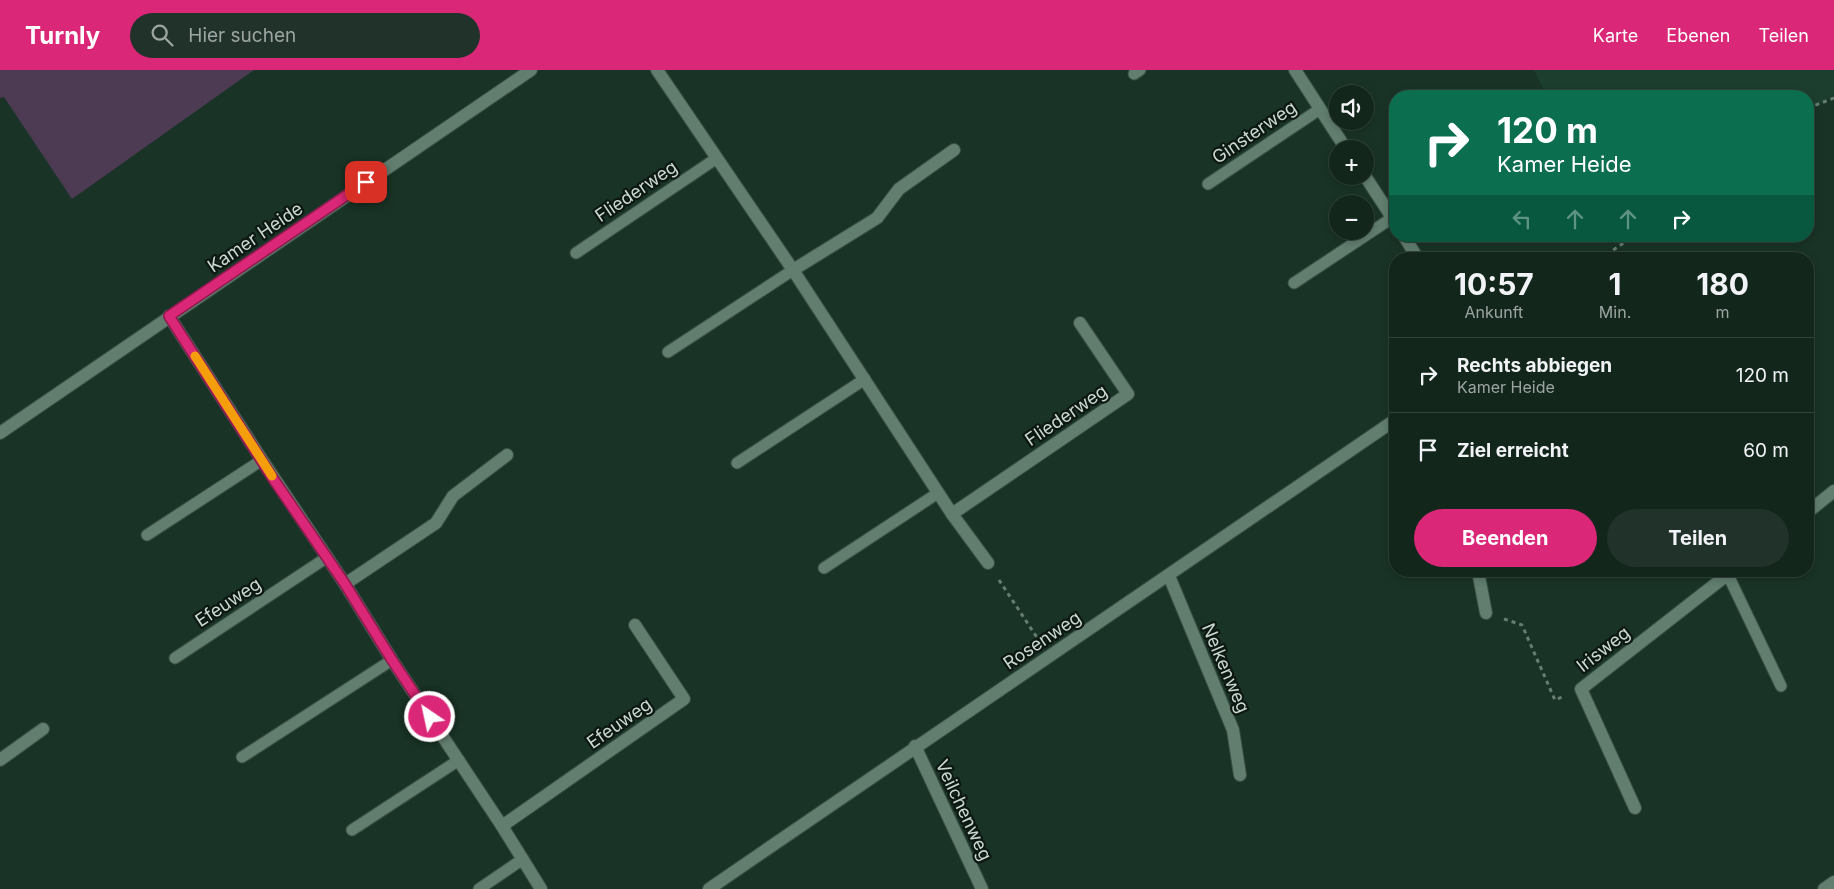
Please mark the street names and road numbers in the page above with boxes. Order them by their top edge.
street label: Ginsterweg [1208,96,1300,168]
street label: Fliederweg [591,156,681,226]
street label: Kamer Heide [204,198,306,276]
street label: Fliederweg [1021,380,1111,450]
street label: Efeuweg [191,573,265,631]
street label: Rosenweg [999,606,1085,674]
street label: Nelkenweg [1198,620,1254,716]
street label: Irisweg [1572,622,1634,676]
street label: Efeuweg [583,693,655,753]
street label: Veilchenweg [932,756,996,864]

